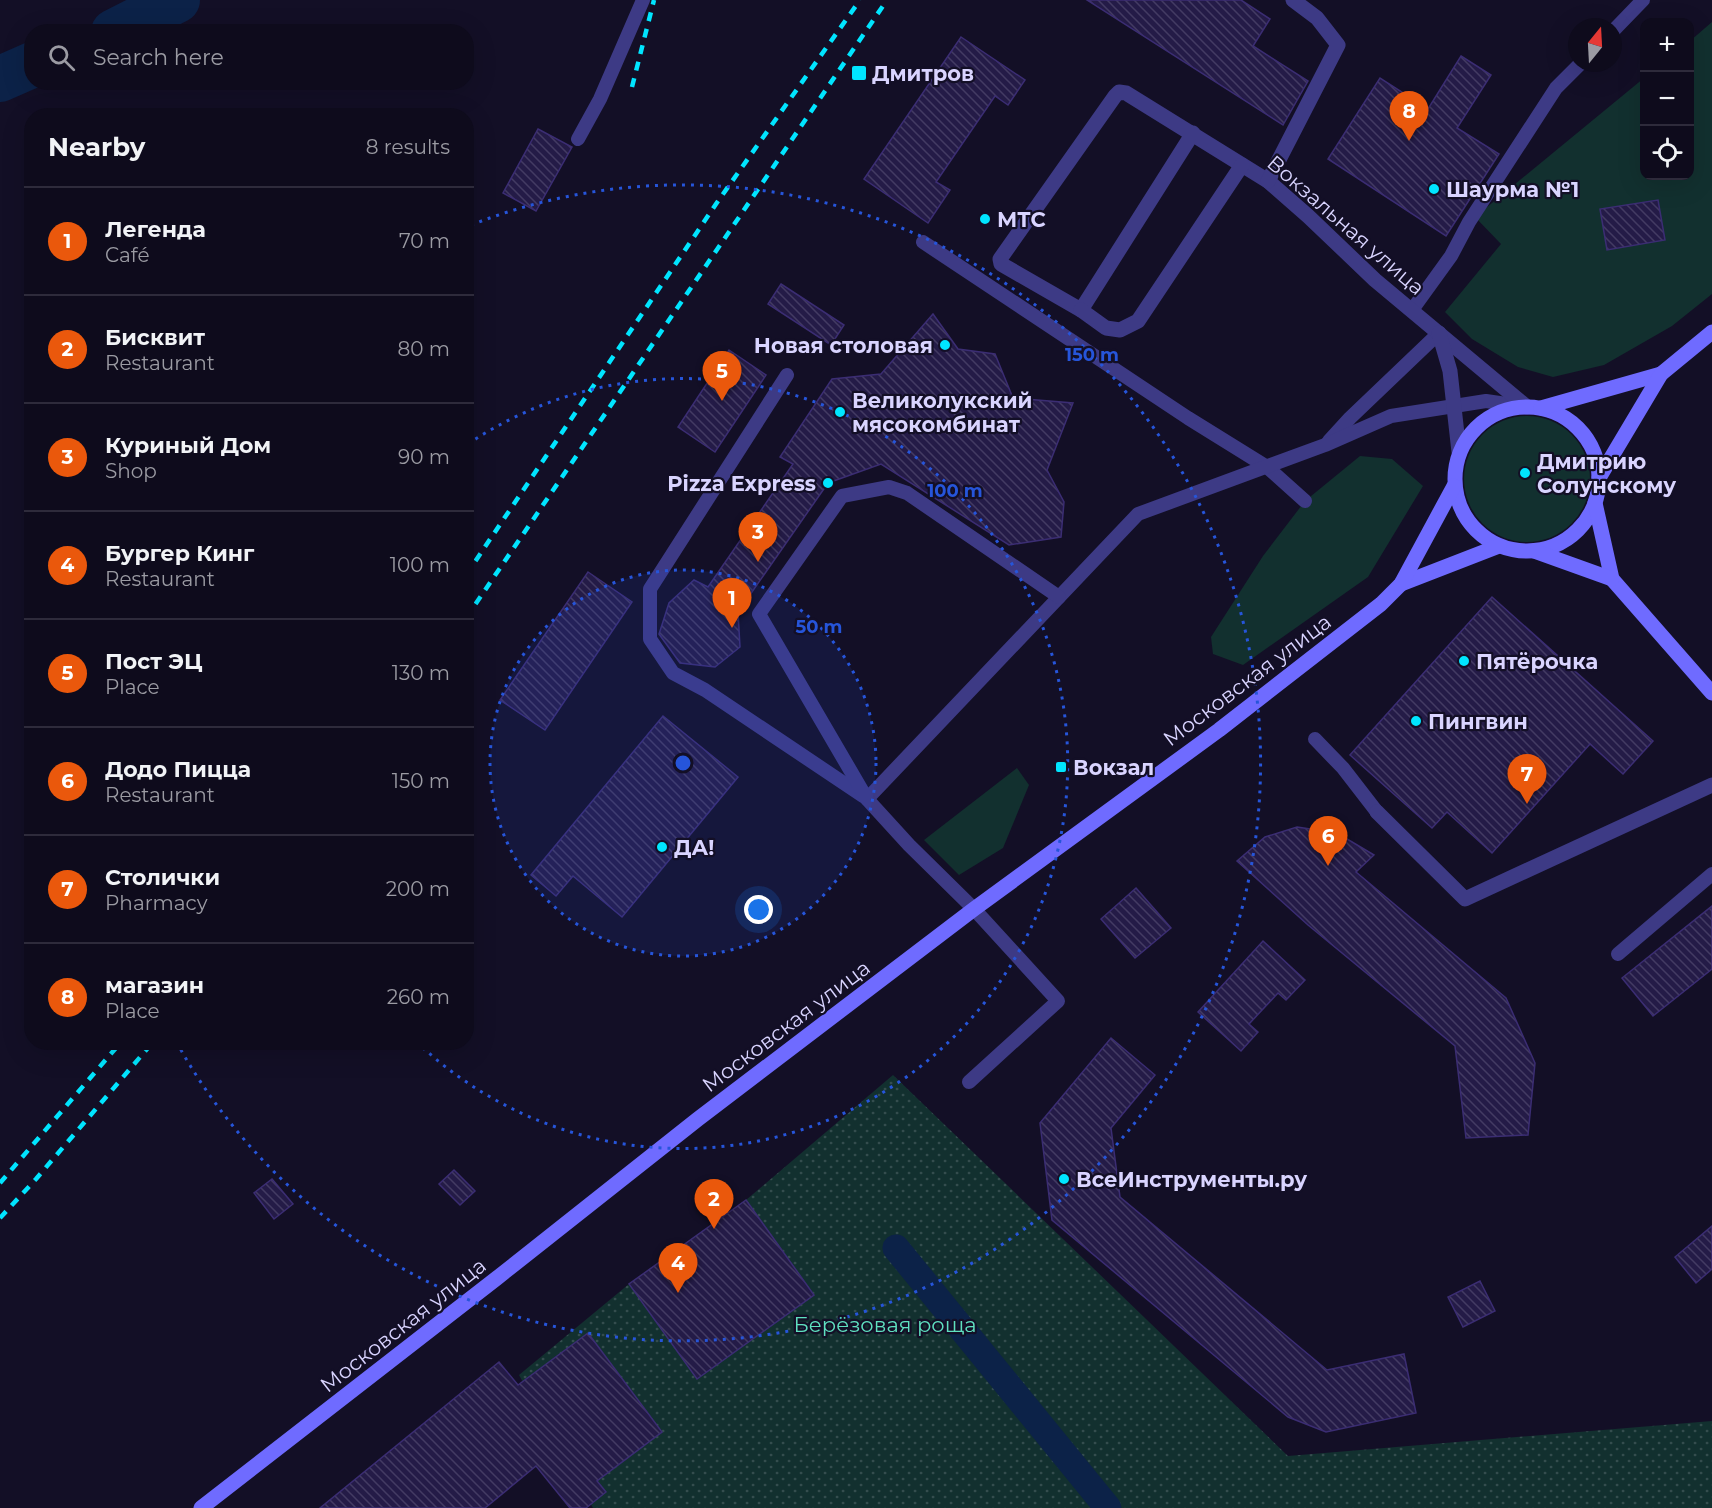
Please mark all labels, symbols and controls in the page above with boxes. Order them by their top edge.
north arrow [1568,18,1622,72]
map controls [1640,18,1694,180]
button: + [1640,18,1694,72]
search box [24,24,474,90]
icon: search [45,41,78,74]
text: Search here [93,44,224,71]
place label: Дмитров [872,61,974,86]
marker: Дмитров [850,64,868,82]
button: − [1640,72,1694,126]
pin: 8 [1390,92,1428,141]
button: locate [1640,126,1694,180]
text: Nearby [48,131,145,163]
text: 8 results [366,135,450,159]
street label: Вокзальная улица [1262,150,1430,300]
place label: Шаурма №1 [1446,177,1579,202]
marker: Шаурма №1 [1427,182,1441,196]
place label: МТС [997,207,1046,232]
marker: МТС [978,212,992,226]
text: Легенда [105,216,206,243]
text: 1 [64,229,71,253]
text: 70 m [399,229,450,253]
text: Café [105,243,150,267]
text: Бисквит [105,324,205,351]
place label: Новая столовая [754,333,933,358]
text: 2 [62,337,73,361]
text: 80 m [398,337,450,361]
marker: Новая столовая [938,338,952,352]
text: 150 m [1065,344,1119,366]
text: Restaurant [105,351,215,375]
pin: 5 [702,352,742,401]
place label: Великолукский мясокомбинат [852,388,1032,437]
marker: Великолукский мясокомбинат [833,405,847,419]
text: Куриный Дом [105,432,271,459]
text: 3 [62,445,73,469]
text: 90 m [398,445,450,469]
place label: Дмитрию Солунскому [1537,449,1676,498]
text: Shop [105,459,157,483]
marker: Дмитрию Солунскому [1518,466,1532,480]
place label: Pizza Express [667,471,816,496]
marker: Pizza Express [821,476,835,490]
text: 100 m [927,480,983,502]
pin: 3 [738,512,777,562]
text: Бургер Кинг [105,540,254,567]
text: 4 [61,553,74,577]
text: 100 m [390,553,450,577]
text: Restaurant [105,567,215,591]
pin: 1 [712,578,752,628]
street label: Московская улица [1158,609,1336,751]
text: 50 m [796,616,842,638]
text: Пост ЭЦ [105,648,202,675]
place label: Пятёрочка [1476,649,1598,674]
marker: Пятёрочка [1457,654,1471,668]
text: 5 [62,661,73,685]
text: 130 m [392,661,450,685]
text: Place [105,675,160,699]
place label: Пингвин [1428,709,1528,734]
marker: Пингвин [1409,714,1423,728]
centre of rings [673,753,693,773]
pin: 7 [1508,754,1546,804]
place label: Вокзал [1073,755,1154,780]
text: Додо Пицца [105,756,251,783]
marker: Вокзал [1054,760,1068,774]
text: 6 [61,769,74,793]
text: 150 m [392,769,450,793]
text: Restaurant [105,783,215,807]
pin: 6 [1308,816,1348,866]
place label: ДА! [674,835,714,860]
marker: ДА! [655,840,669,854]
text: Столички [105,864,220,891]
text: 7 [61,877,74,901]
text: 200 m [386,877,450,901]
text: Pharmacy [105,891,208,915]
your location [744,895,773,924]
street label: Московская улица [697,955,875,1097]
text: магазин [105,972,204,999]
text: 8 [61,985,74,1009]
text: 260 m [387,985,450,1009]
text: Place [105,999,160,1023]
place label: ВсеИнструменты.ру [1076,1167,1307,1192]
marker: ВсеИнструменты.ру [1057,1172,1071,1186]
pin: 2 [694,1180,734,1229]
pin: 4 [658,1244,698,1293]
street label: Московская улица [315,1253,491,1397]
park label: Берёзовая роща [794,1312,976,1337]

